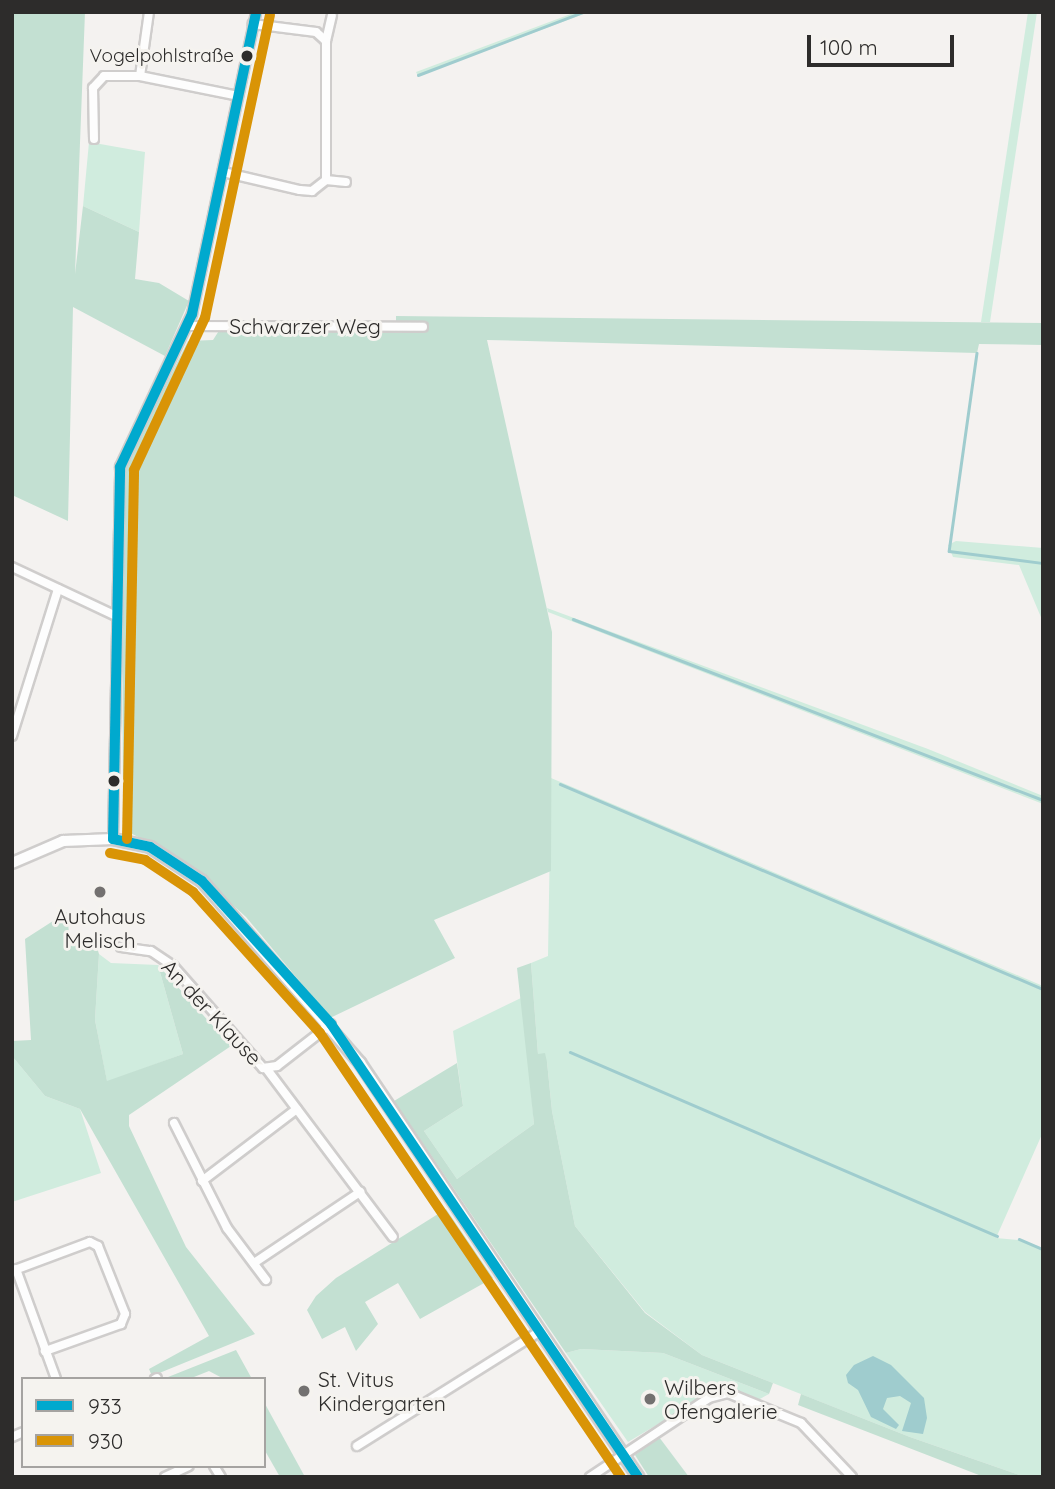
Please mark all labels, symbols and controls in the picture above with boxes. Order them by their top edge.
scale bar [810,21,957,65]
text: 100 m [820,34,878,60]
place label: Vogelpohlstraße [89,45,234,67]
marker: Vogelpohlstraße [240,49,254,63]
street label: Schwarzer Weg [229,313,381,339]
unlabelled marker [107,774,121,788]
marker: Autohaus Melisch [92,884,108,900]
place label: Autohaus Melisch [54,903,146,953]
street label: An der Klause [157,954,267,1070]
place label: St. Vitus Kindergarten [318,1366,446,1416]
place label: Wilbers Ofengalerie [664,1374,778,1424]
legend [21,1377,266,1468]
marker: St. Vitus Kindergarten [296,1383,312,1399]
marker: Wilbers Ofengalerie [642,1391,658,1407]
text: 933 [88,1393,122,1419]
text: 930 [88,1428,123,1454]

